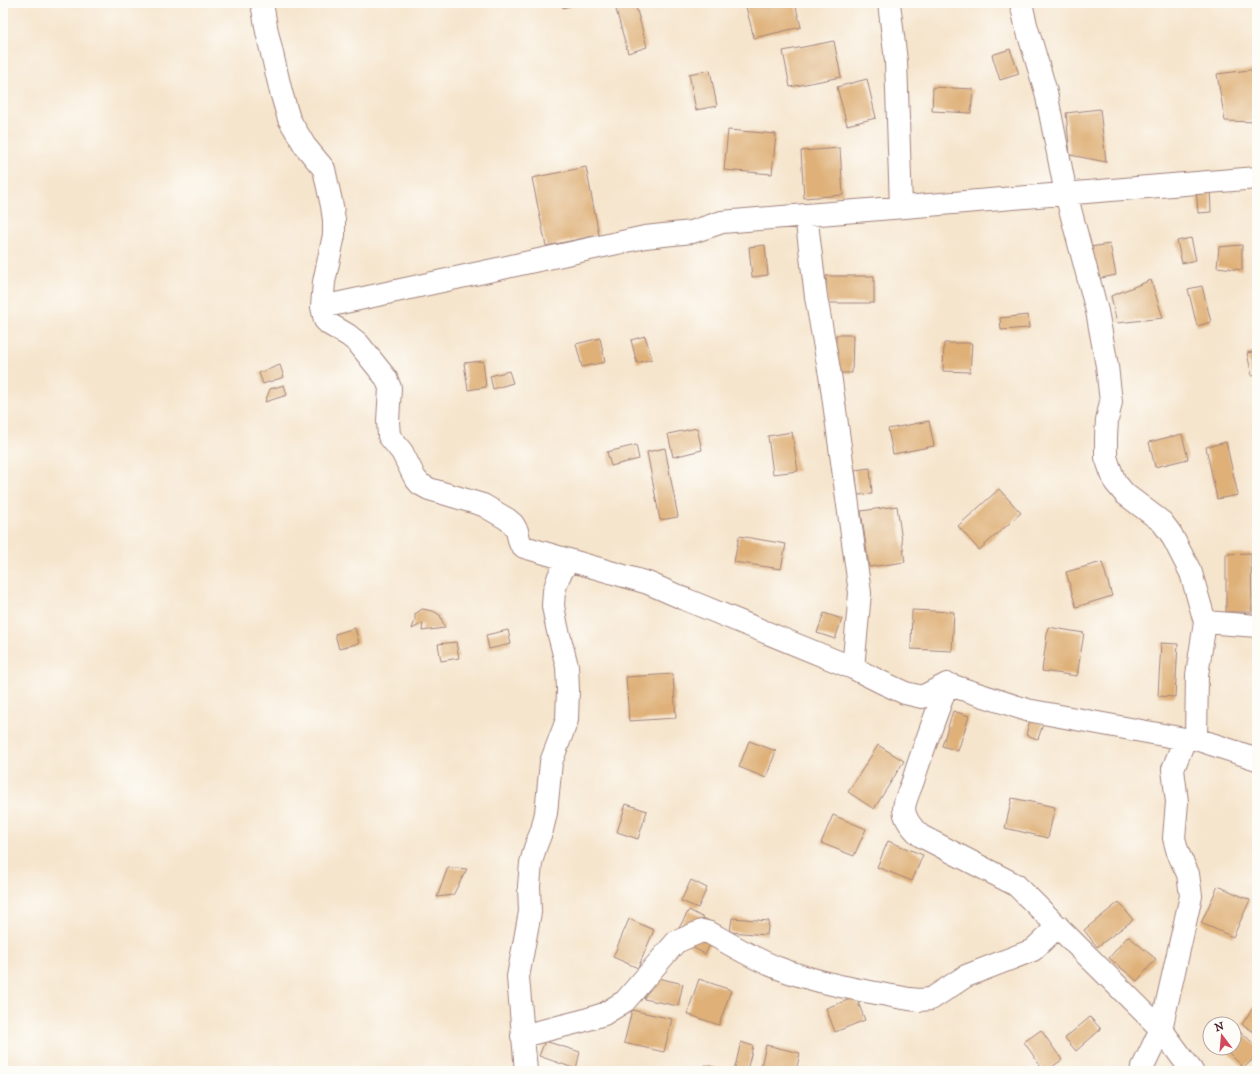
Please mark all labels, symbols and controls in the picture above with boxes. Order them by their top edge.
north arrow [1202,1016,1242,1056]
text: N [1213,1019,1226,1035]

